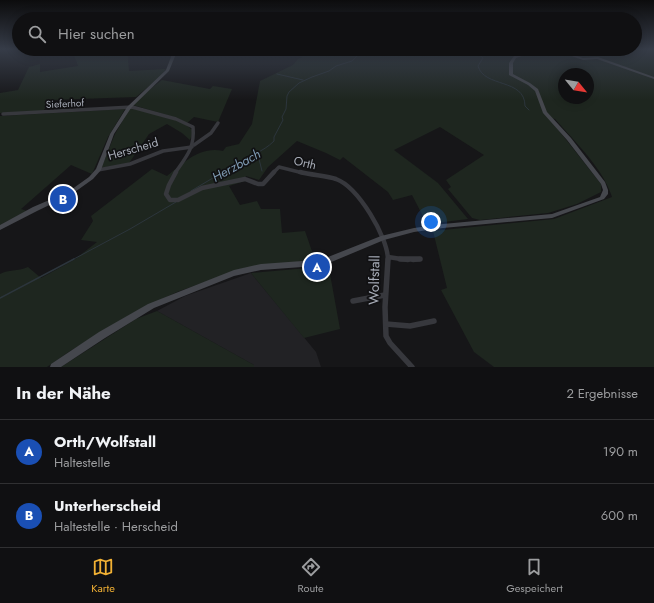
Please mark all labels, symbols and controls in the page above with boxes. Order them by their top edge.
search box [12,12,642,56]
icon: search [26,23,48,45]
text: Hier suchen [58,23,135,45]
north arrow [558,68,594,104]
street label: Sieferhof [46,95,86,112]
street label: Herscheid [106,133,160,165]
water label: Herzbach [208,144,264,187]
street label: Orth [292,152,318,174]
pin: B [50,184,76,214]
your location [421,212,441,232]
pin: A [304,252,330,282]
street label: Wolfstall [364,255,384,305]
text: In der Nähe [16,381,111,405]
text: 2 Ergebnisse [566,384,638,403]
text: Orth/Wolfstall [54,431,156,453]
text: A [24,442,34,461]
text: 190 m [603,442,638,461]
text: Haltestelle [54,453,110,472]
text: Unterherscheid [54,495,161,517]
text: B [25,506,33,525]
text: 600 m [601,506,638,525]
text: Haltestelle · Herscheid [54,517,178,536]
tab: Karte [91,556,115,596]
tab: Route [297,556,324,596]
tab: Gespeichert [506,556,563,596]

